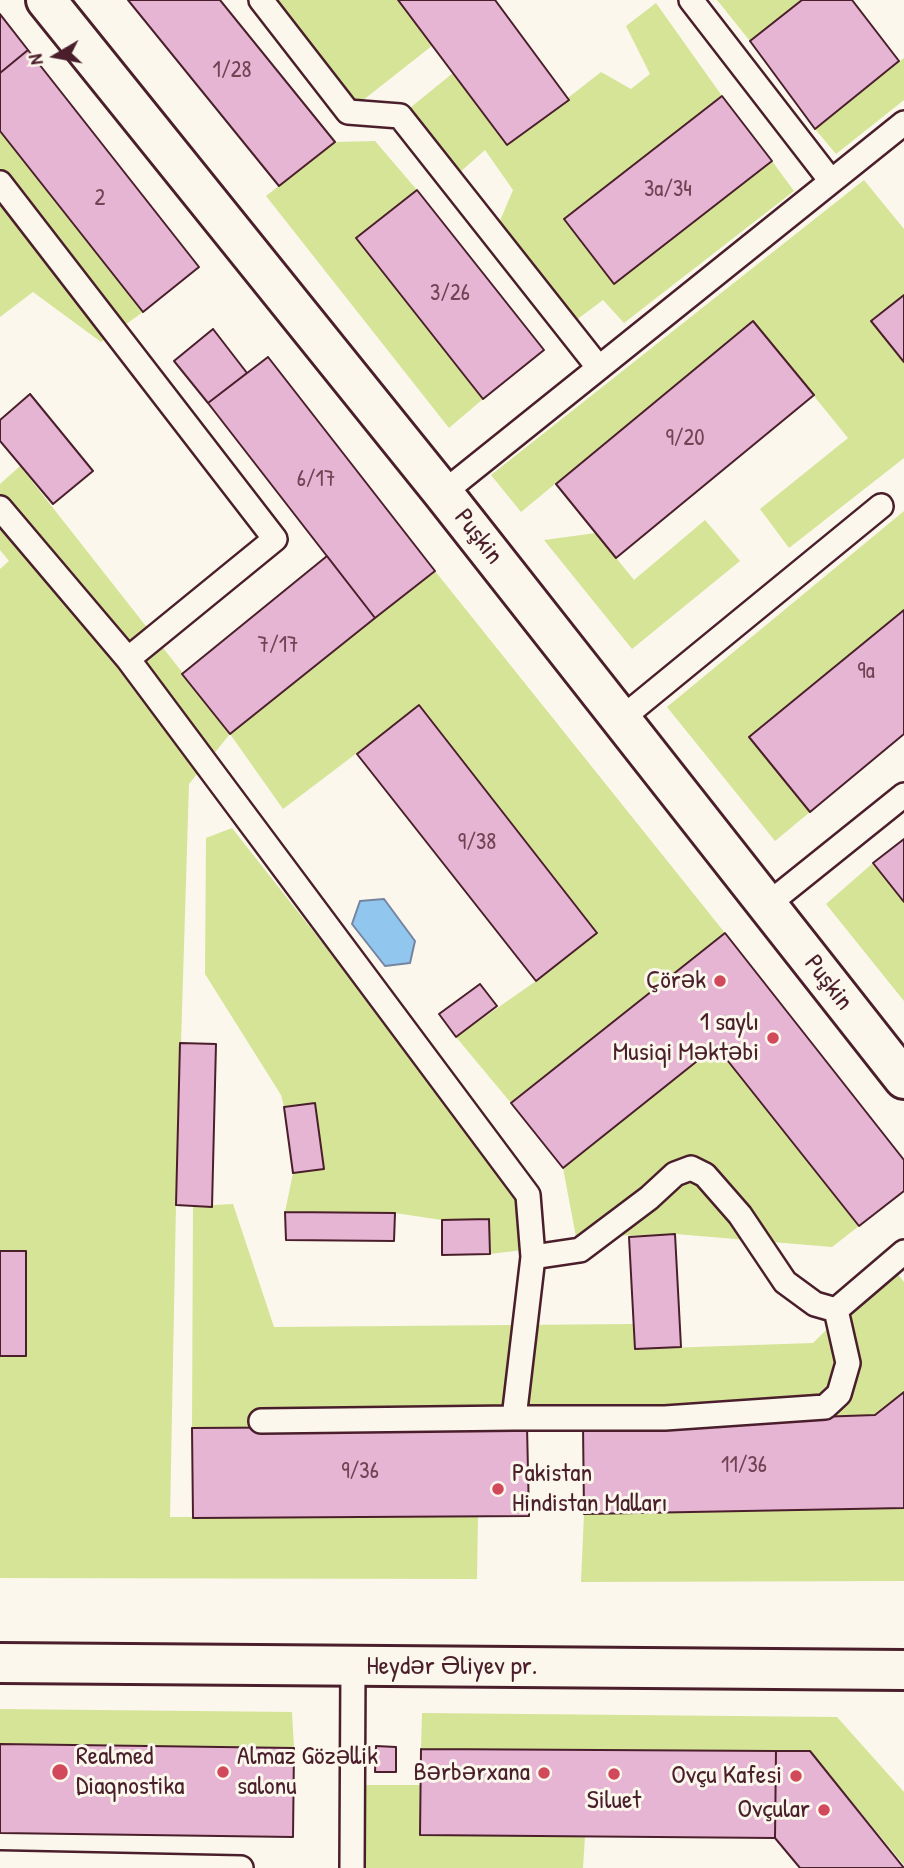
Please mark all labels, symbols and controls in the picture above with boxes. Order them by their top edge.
north arrow [21,21,91,91]
text: N [22,52,49,67]
house number: 1/28 [213,57,251,85]
house number: 3a/34 [644,176,692,204]
house number: 2 [95,185,105,213]
house number: 3/26 [430,280,470,308]
house number: 9/20 [665,425,705,453]
house number: 6/17 [297,466,335,494]
street label: Puşkin [447,503,509,571]
house number: 7/17 [258,632,298,660]
house number: 9a [857,658,875,686]
house number: 9/38 [458,829,496,857]
street label: Puşkin [797,949,859,1017]
place label: Çörək [646,965,706,997]
marker: Çörək [712,973,728,989]
place label: 1 saylı Musiqi Məktəbi [613,1007,759,1068]
marker: 1 saylı Musiqi Məktəbi [765,1030,781,1046]
house number: 11/36 [721,1452,767,1480]
house number: 9/36 [341,1458,379,1486]
place label: Pakistan Hindistan Malları [512,1458,667,1520]
marker: Pakistan Hindistan Malları [490,1481,506,1497]
street label: Heydər Əliyev pr. [367,1651,537,1683]
place label: Realmed Diaqnostika [76,1741,184,1802]
place label: Almaz Gözəllik salonu [237,1741,378,1802]
place label: Bərbərxana [413,1757,530,1789]
place label: Ovçu Kafesi [671,1760,782,1792]
marker: Realmed Diaqnostika [50,1762,70,1782]
marker: Almaz Gözəllik salonu [215,1764,231,1780]
marker: Bərbərxana [536,1765,552,1781]
marker: Siluet [606,1766,622,1782]
marker: Ovçu Kafesi [788,1768,804,1784]
place label: Siluet [587,1785,641,1817]
place label: Ovçular [738,1794,810,1826]
marker: Ovçular [816,1802,832,1818]

